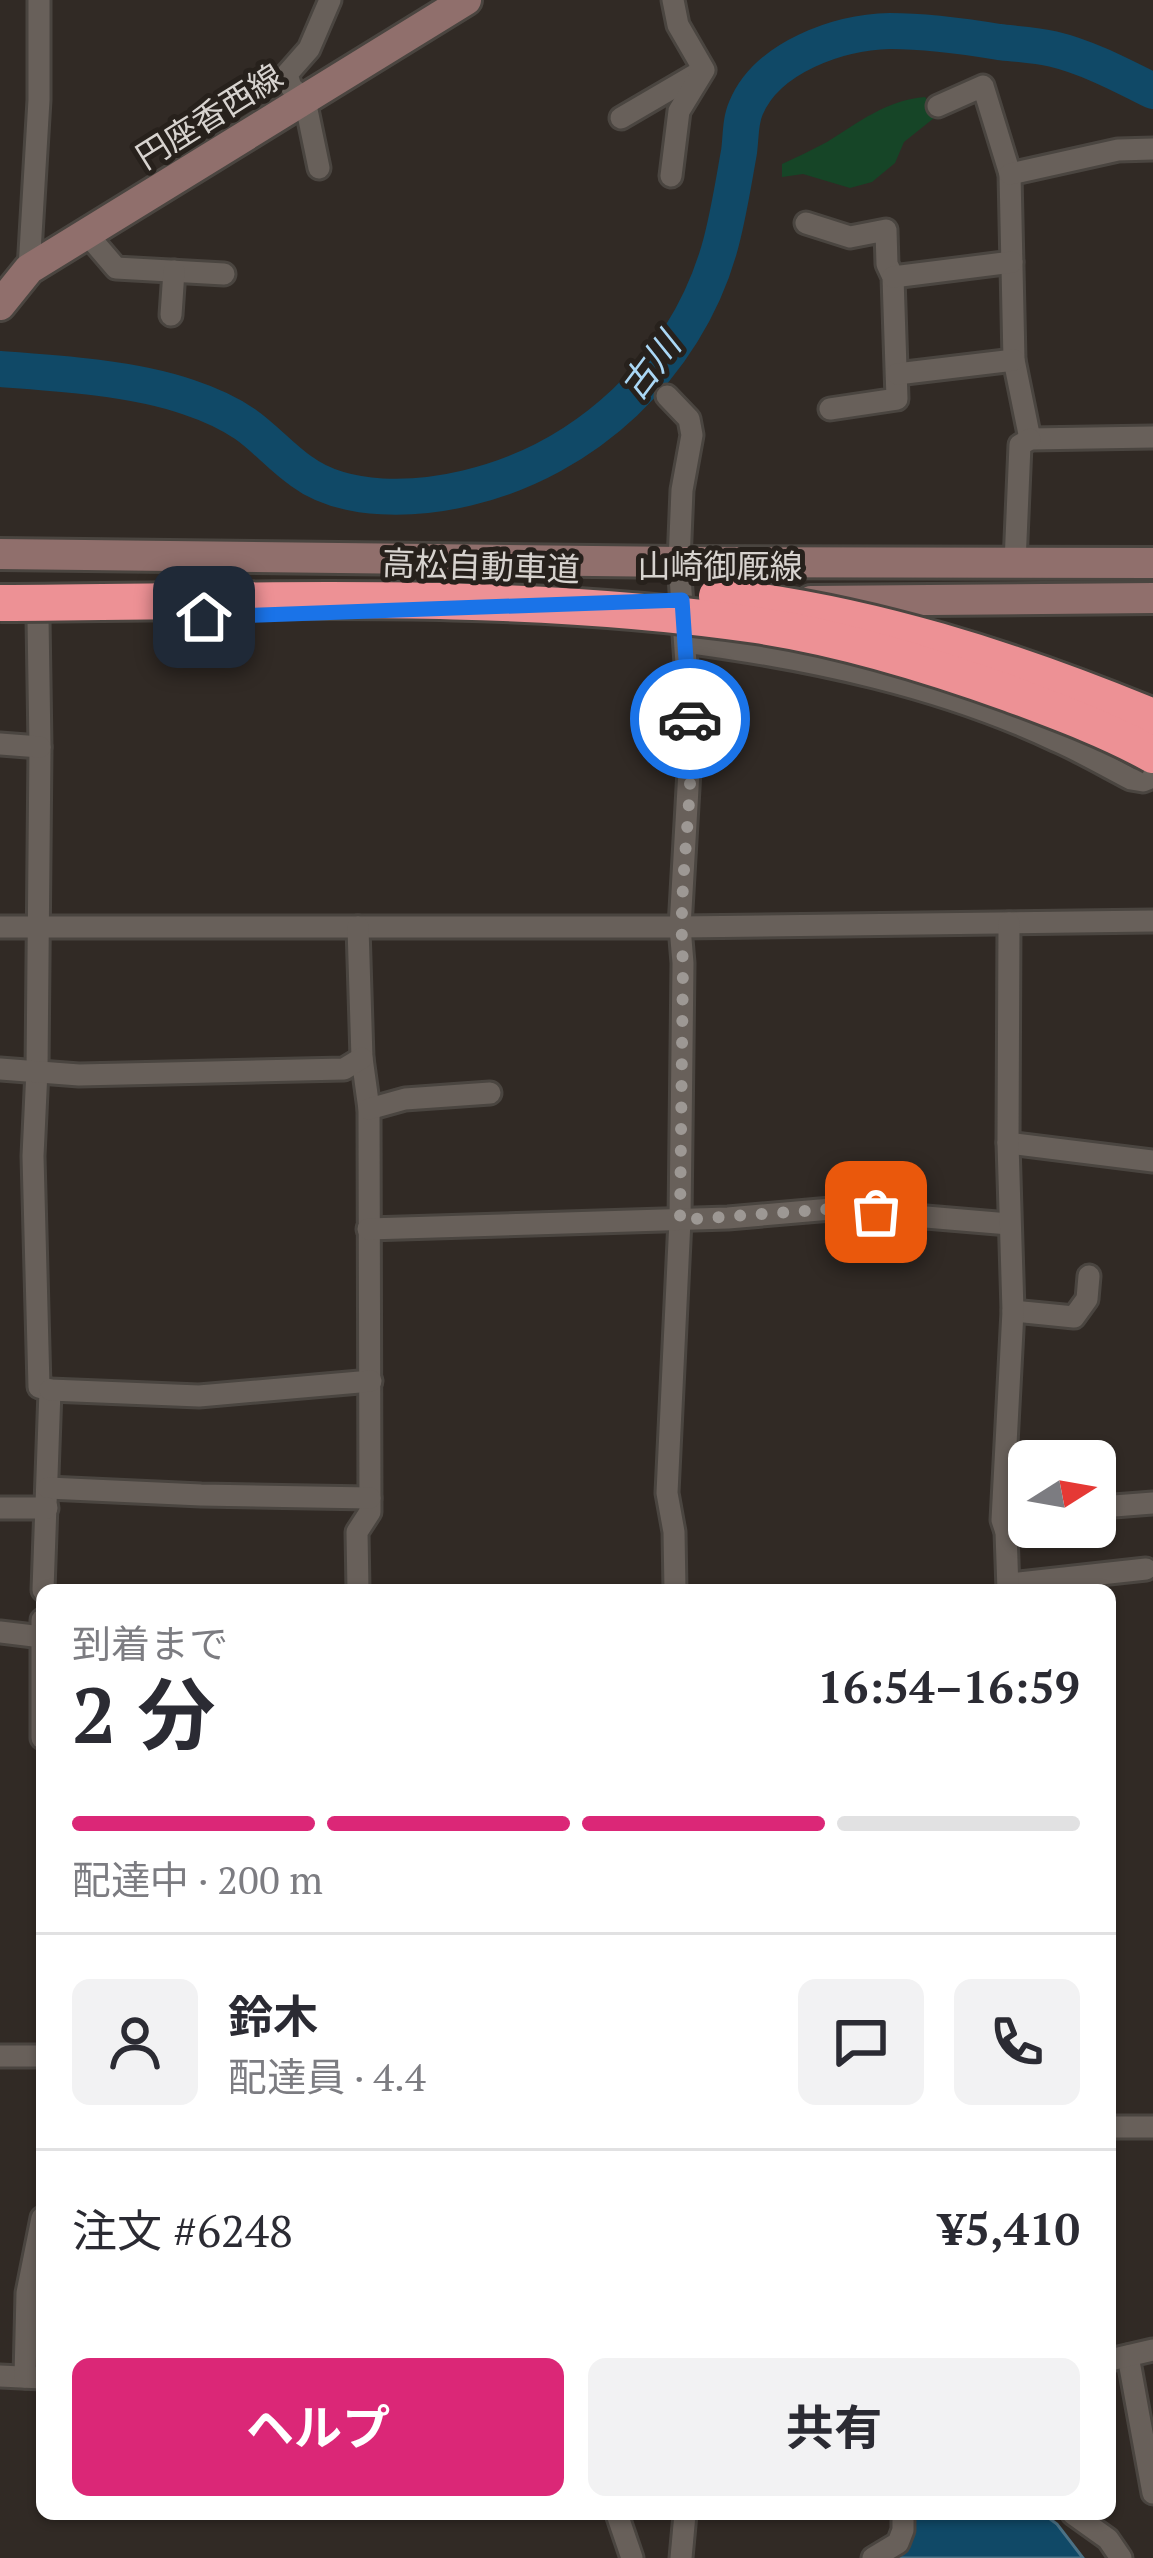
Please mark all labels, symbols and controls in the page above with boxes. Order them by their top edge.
street label: 円座香西線 [127,54,290,178]
water label: 古川 [609,320,692,409]
street label: 高松自動車道 [381,541,581,590]
street label: 山崎御厩線 [638,544,803,587]
pin [153,566,255,668]
icon: home [171,584,237,650]
courier [630,659,750,779]
icon: car [657,686,723,752]
pin [825,1161,927,1263]
icon: bag [843,1179,909,1245]
north arrow [1008,1440,1116,1548]
map controls [1008,1440,1116,1548]
text: 到着まで [72,1617,228,1669]
text: 16:54–16:59 [818,1656,1080,1716]
text: 2 分 [72,1662,215,1765]
text: 配達中 · 200 m [72,1853,323,1905]
button: person [72,1979,198,2105]
button: chat [798,1979,924,2105]
button: phone [954,1979,1080,2105]
text: 鈴木 [228,1986,318,2046]
text: 配達員 · 4.4 [228,2050,426,2102]
text: ¥5,410 [939,2198,1080,2258]
text: 注文 #6248 [72,2200,293,2260]
button: ヘルプ [72,2358,564,2496]
button: 共有 [588,2358,1080,2496]

